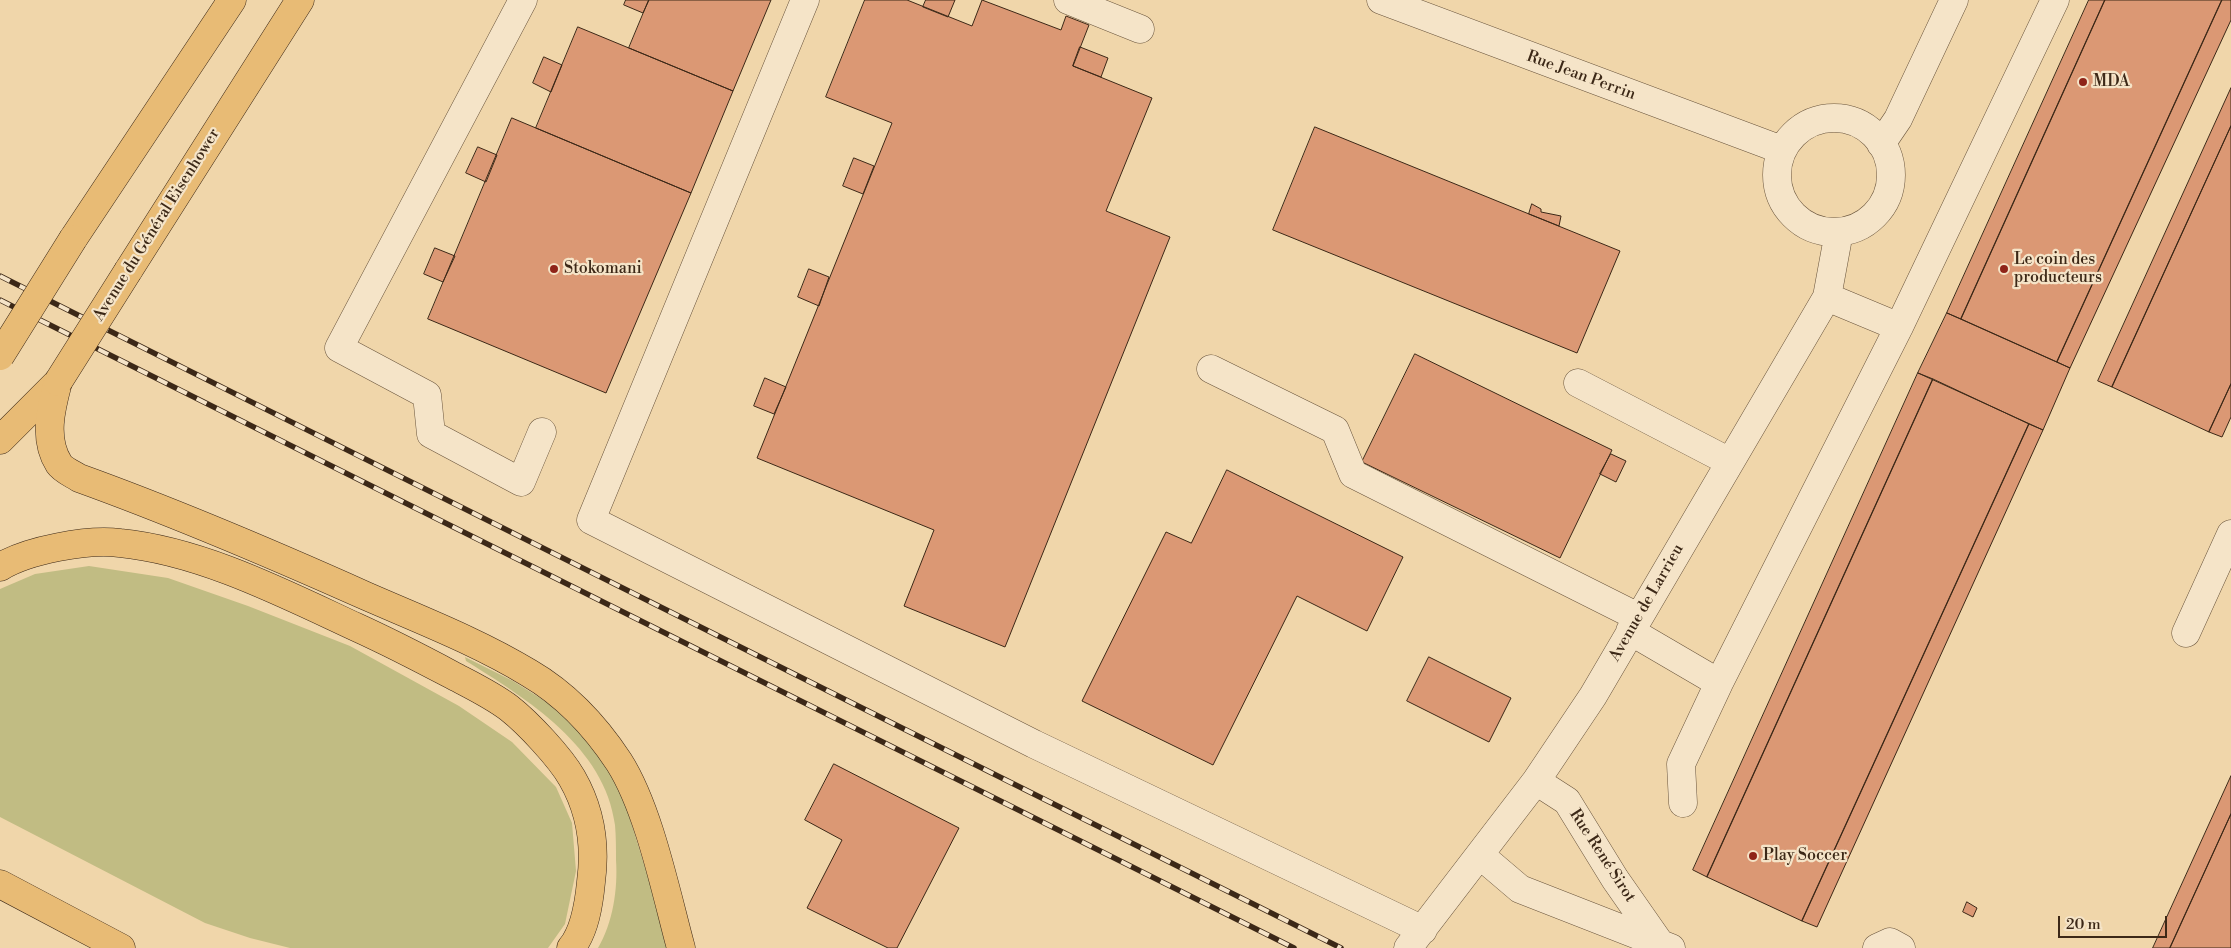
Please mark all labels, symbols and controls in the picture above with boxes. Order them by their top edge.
street label: Rue Jean Perrin [1524,47,1638,105]
place label: MDA [2093,72,2130,92]
marker: MDA [2077,76,2089,88]
street label: Avenue du Général Eisenhower [90,125,224,325]
place label: Le coin des producteurs [2014,250,2102,288]
place label: Stokomani [564,259,642,279]
marker: Stokomani [548,263,560,275]
marker: Le coin des producteurs [1998,263,2010,275]
street label: Avenue de Larrieu [1606,541,1688,665]
street label: Rue René Sirot [1565,806,1639,906]
place label: Play Soccer [1763,846,1847,866]
marker: Play Soccer [1747,850,1759,862]
scale bar [2061,906,2170,938]
text: 20 m [2066,915,2101,934]

